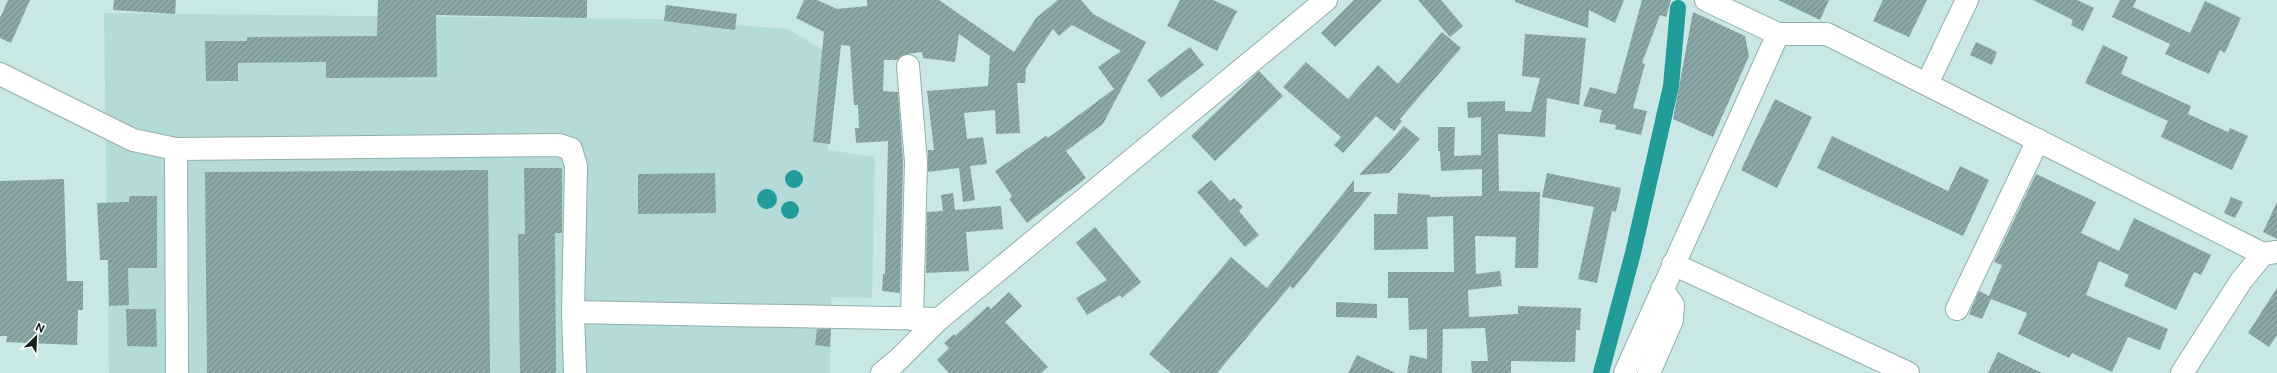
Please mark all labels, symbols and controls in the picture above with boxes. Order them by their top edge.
north arrow [16,317,56,357]
text: N [34,321,46,335]

